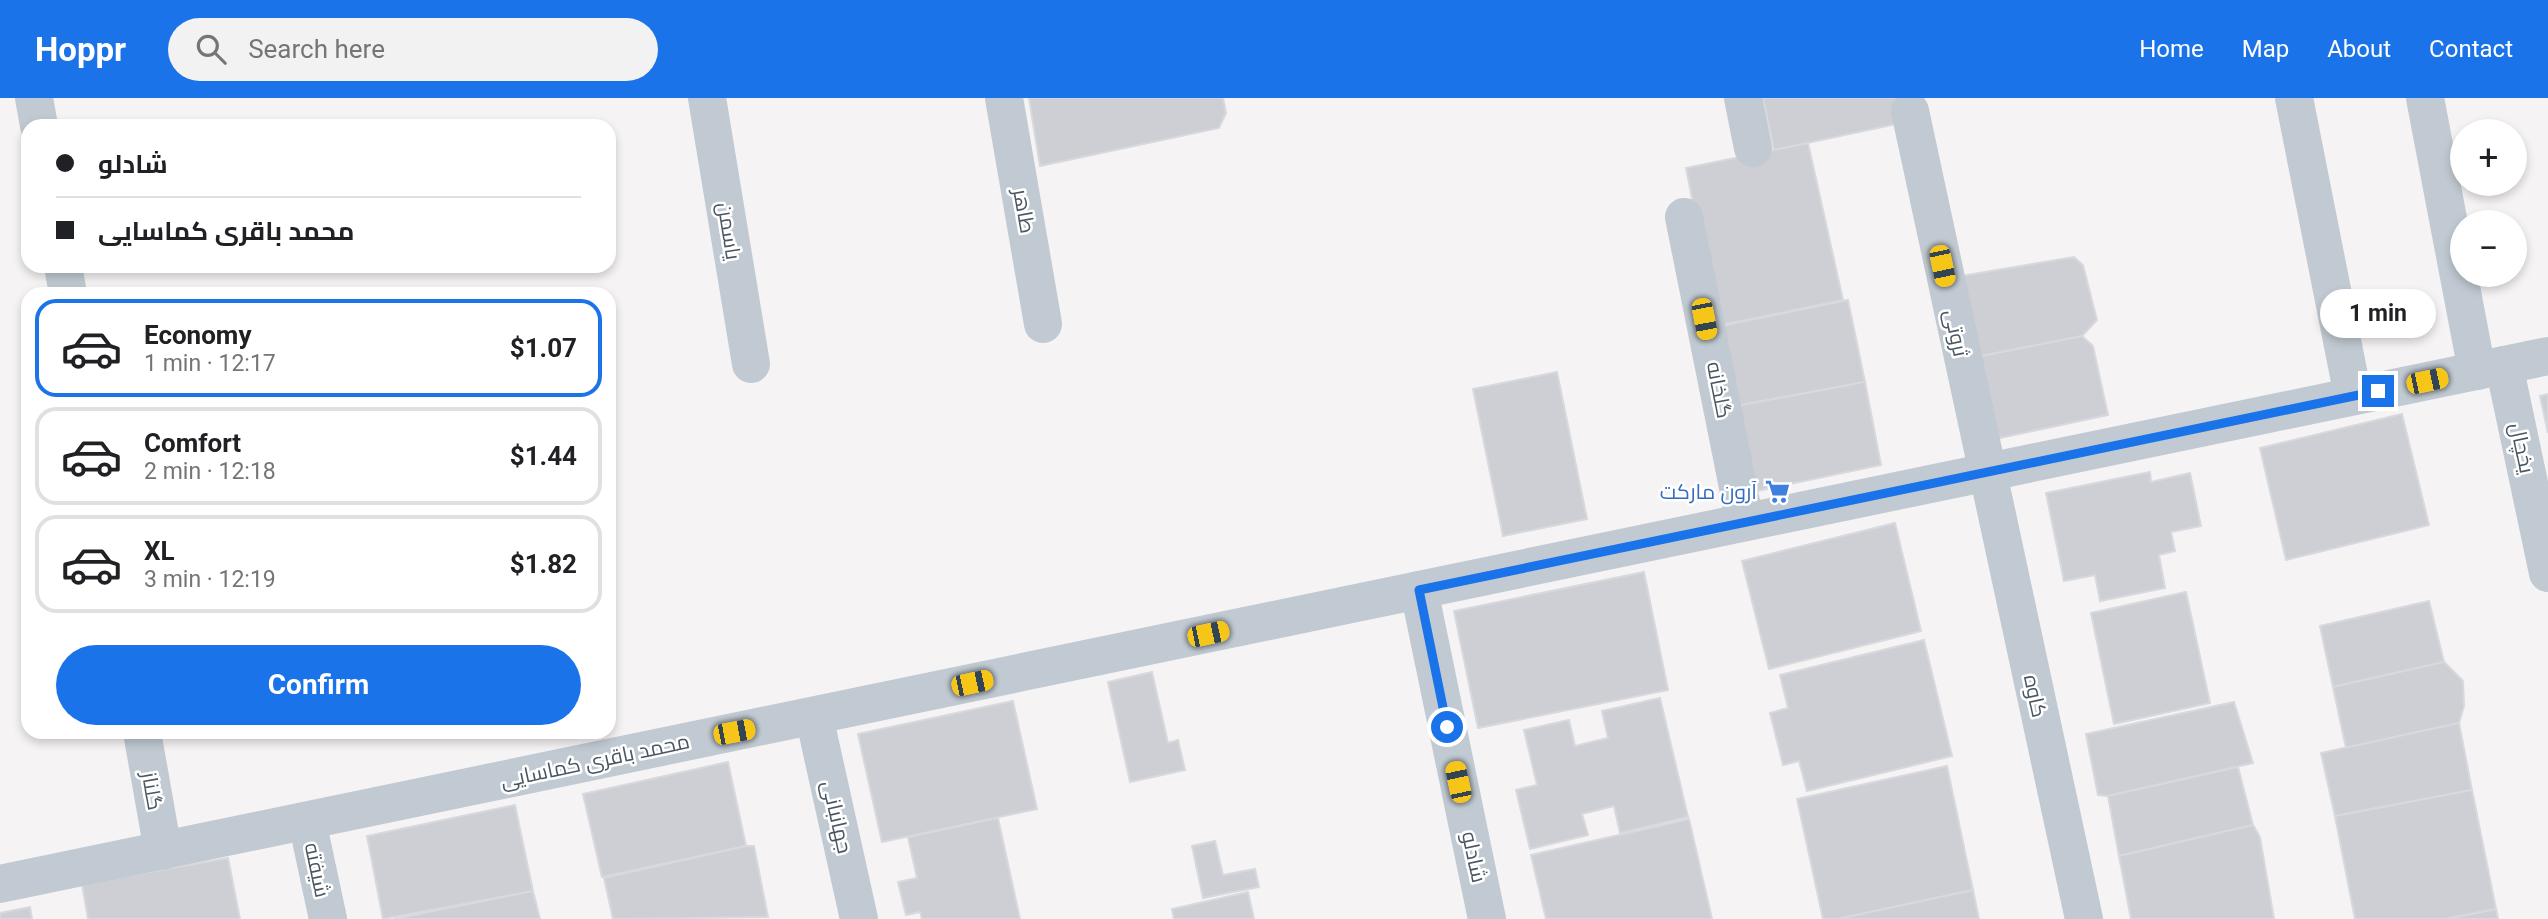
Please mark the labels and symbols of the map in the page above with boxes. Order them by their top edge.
street label: طاهر [1008,186,1040,235]
street label: یاسمن [712,200,745,262]
car [1928,243,1957,289]
callout: 1 min [2320,289,2436,338]
car [1690,296,1719,342]
street label: ثروتی [1938,307,1973,359]
street label: گلخانه [1702,360,1736,420]
car [2405,366,2450,396]
route end [2362,375,2394,407]
street label: یخچال [2503,421,2539,476]
supermarket icon: آرون مارکت [1763,478,1791,506]
place label: آرون مارکت [1660,480,1757,505]
car [1186,619,1231,649]
car [950,668,995,698]
street label: کاوه [2019,672,2051,720]
route start [1431,711,1463,743]
car [712,718,757,746]
street label: محمد باقری کماسایی [498,729,692,794]
car [1444,759,1473,805]
street label: گلناز [137,769,167,812]
street label: جهانبانی [816,778,857,856]
street label: شادلو [1457,829,1491,885]
street label: شیفته [300,840,334,900]

